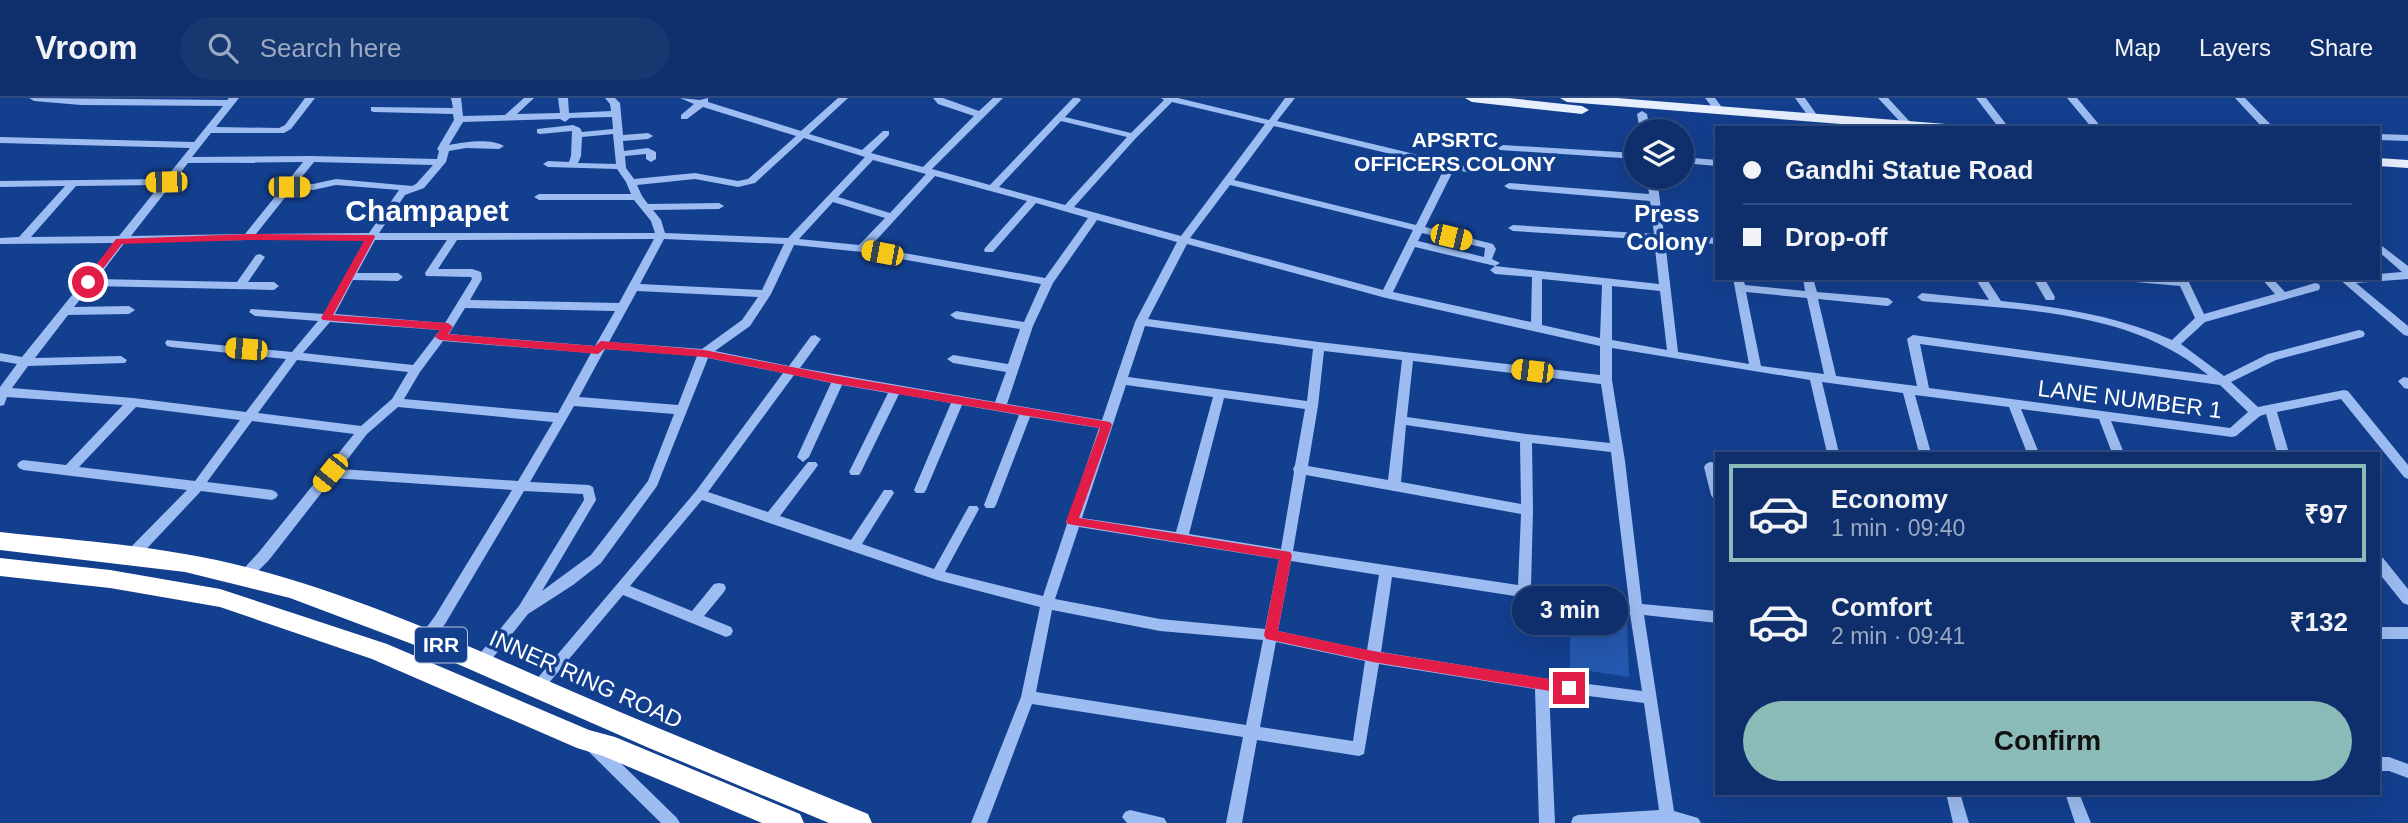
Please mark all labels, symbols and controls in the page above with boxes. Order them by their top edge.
search box [180,17,670,80]
text: Vroom [35,29,138,66]
icon: search [204,29,242,67]
text: Search here [260,33,401,63]
text: Map [2114,34,2161,61]
text: Layers [2199,34,2271,61]
text: Share [2309,34,2373,61]
map controls [1624,119,1694,189]
button: layers [1624,119,1694,189]
district label: APSRTC OFFICERS COLONY [1354,128,1556,175]
text: Gandhi Statue Road [1785,155,2033,185]
car [145,171,188,193]
car [269,177,311,198]
district label: Champapet [345,194,509,227]
district label: Press Colony [1626,200,1708,255]
car [1429,222,1474,252]
text: Drop-off [1785,222,1888,252]
car [860,239,905,267]
route start [72,266,104,298]
car [225,337,268,361]
car [1510,358,1555,384]
street label: LANE NUMBER 1 [2036,375,2224,423]
car [309,450,352,496]
icon: car [1747,482,1810,545]
text: Economy [1831,484,1948,514]
text: ₹97 [2304,499,2348,529]
text: 1 min · 09:40 [1831,515,1965,541]
callout: 3 min [1511,587,1627,636]
icon: car [1747,590,1810,653]
text: Comfort [1831,592,1932,622]
text: 3 min [1540,597,1600,623]
text: ₹132 [2290,607,2348,637]
text: 2 min · 09:41 [1831,623,1965,649]
street label: INNER RING ROAD [486,625,686,733]
road number: IRR [415,628,467,662]
route end [1553,672,1585,704]
button: Confirm [1743,701,2352,781]

